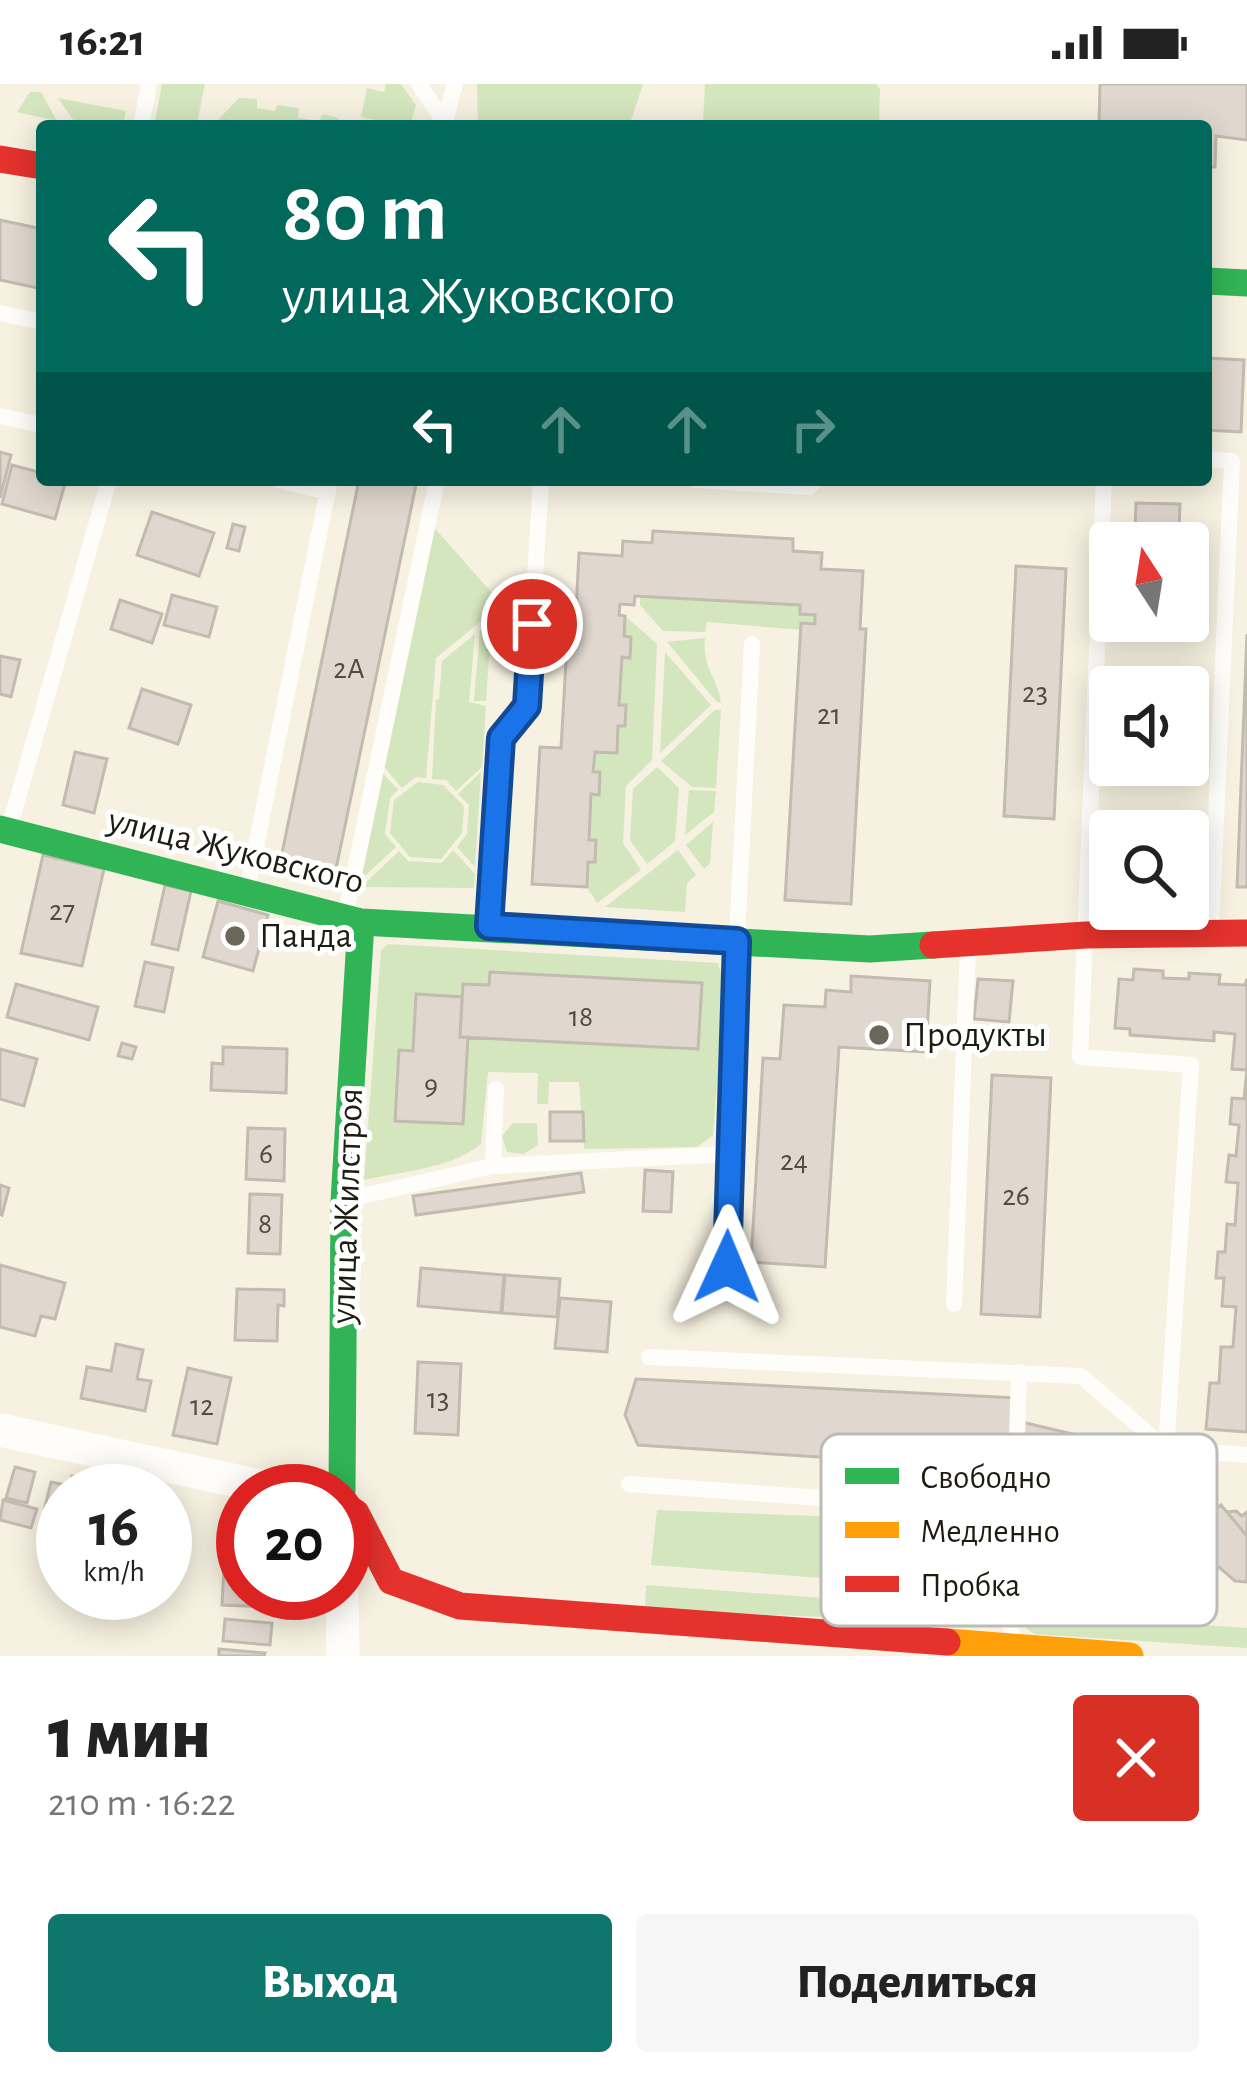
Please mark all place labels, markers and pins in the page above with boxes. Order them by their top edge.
pin [481,573,583,675]
place label: Панда [259,918,352,954]
marker: Панда [222,923,248,949]
place label: Продукты [903,1017,1047,1053]
marker: Продукты [866,1022,892,1048]

